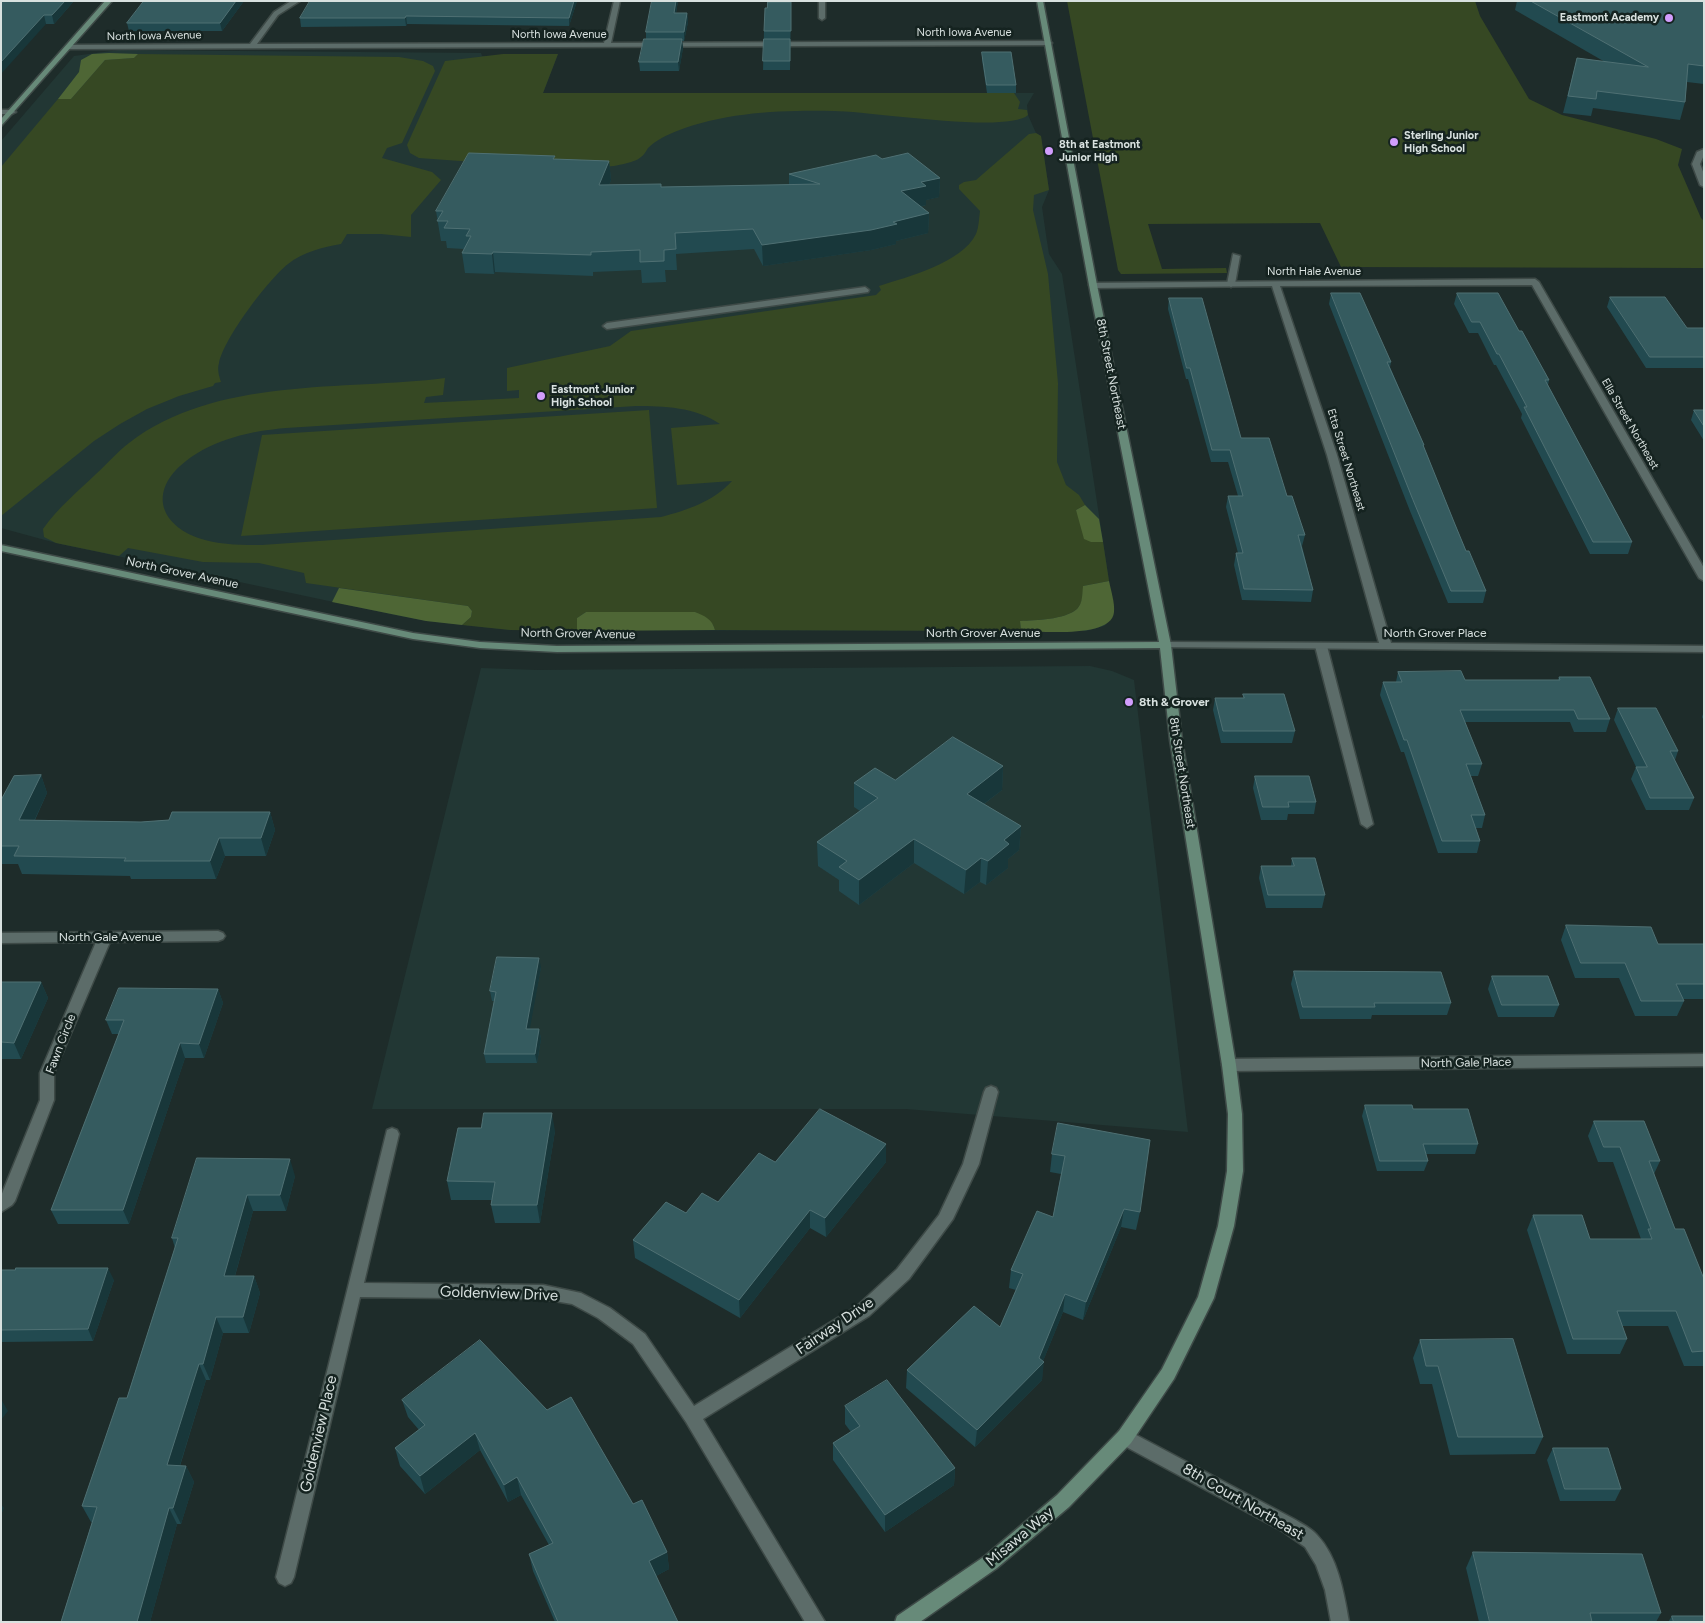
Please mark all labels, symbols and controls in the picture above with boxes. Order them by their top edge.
place label: Eastmont Academy [1560,11,1659,25]
marker: Eastmont Academy [1663,12,1675,24]
street label: North Iowa Avenue [917,26,1011,40]
street label: North Iowa Avenue [512,28,606,42]
street label: North Iowa Avenue [106,29,202,43]
place label: Sterling Junior High School [1404,129,1478,155]
marker: Sterling Junior High School [1388,136,1400,148]
place label: 8th at Eastmont Junior High [1059,138,1140,164]
marker: 8th at Eastmont Junior High [1043,145,1055,157]
street label: North Hale Avenue [1267,265,1361,279]
street label: 8th Street Northeast [1093,317,1129,431]
street label: Ella Street Northeast [1599,376,1661,472]
place label: Eastmont Junior High School [551,383,634,409]
marker: Eastmont Junior High School [535,390,547,402]
street label: Etta Street Northeast [1324,407,1368,513]
street label: North Grover Avenue [124,554,240,592]
street label: North Grover Avenue [521,626,635,642]
street label: North Grover Avenue [926,626,1040,640]
street label: North Grover Place [1384,626,1486,640]
place label: 8th & Grover [1139,695,1209,709]
marker: 8th & Grover [1123,696,1135,708]
street label: 8th Street Northeast [1166,716,1198,830]
street label: North Gale Avenue [59,930,161,944]
street label: Fawn Circle [43,1012,79,1076]
street label: North Gale Place [1421,1055,1511,1071]
street label: Goldenview Drive [440,1283,558,1305]
street label: Fairway Drive [793,1293,877,1359]
street label: Goldenview Place [297,1374,341,1494]
street label: 8th Court Northeast [1179,1460,1307,1544]
street label: Misawa Way [982,1503,1058,1571]

